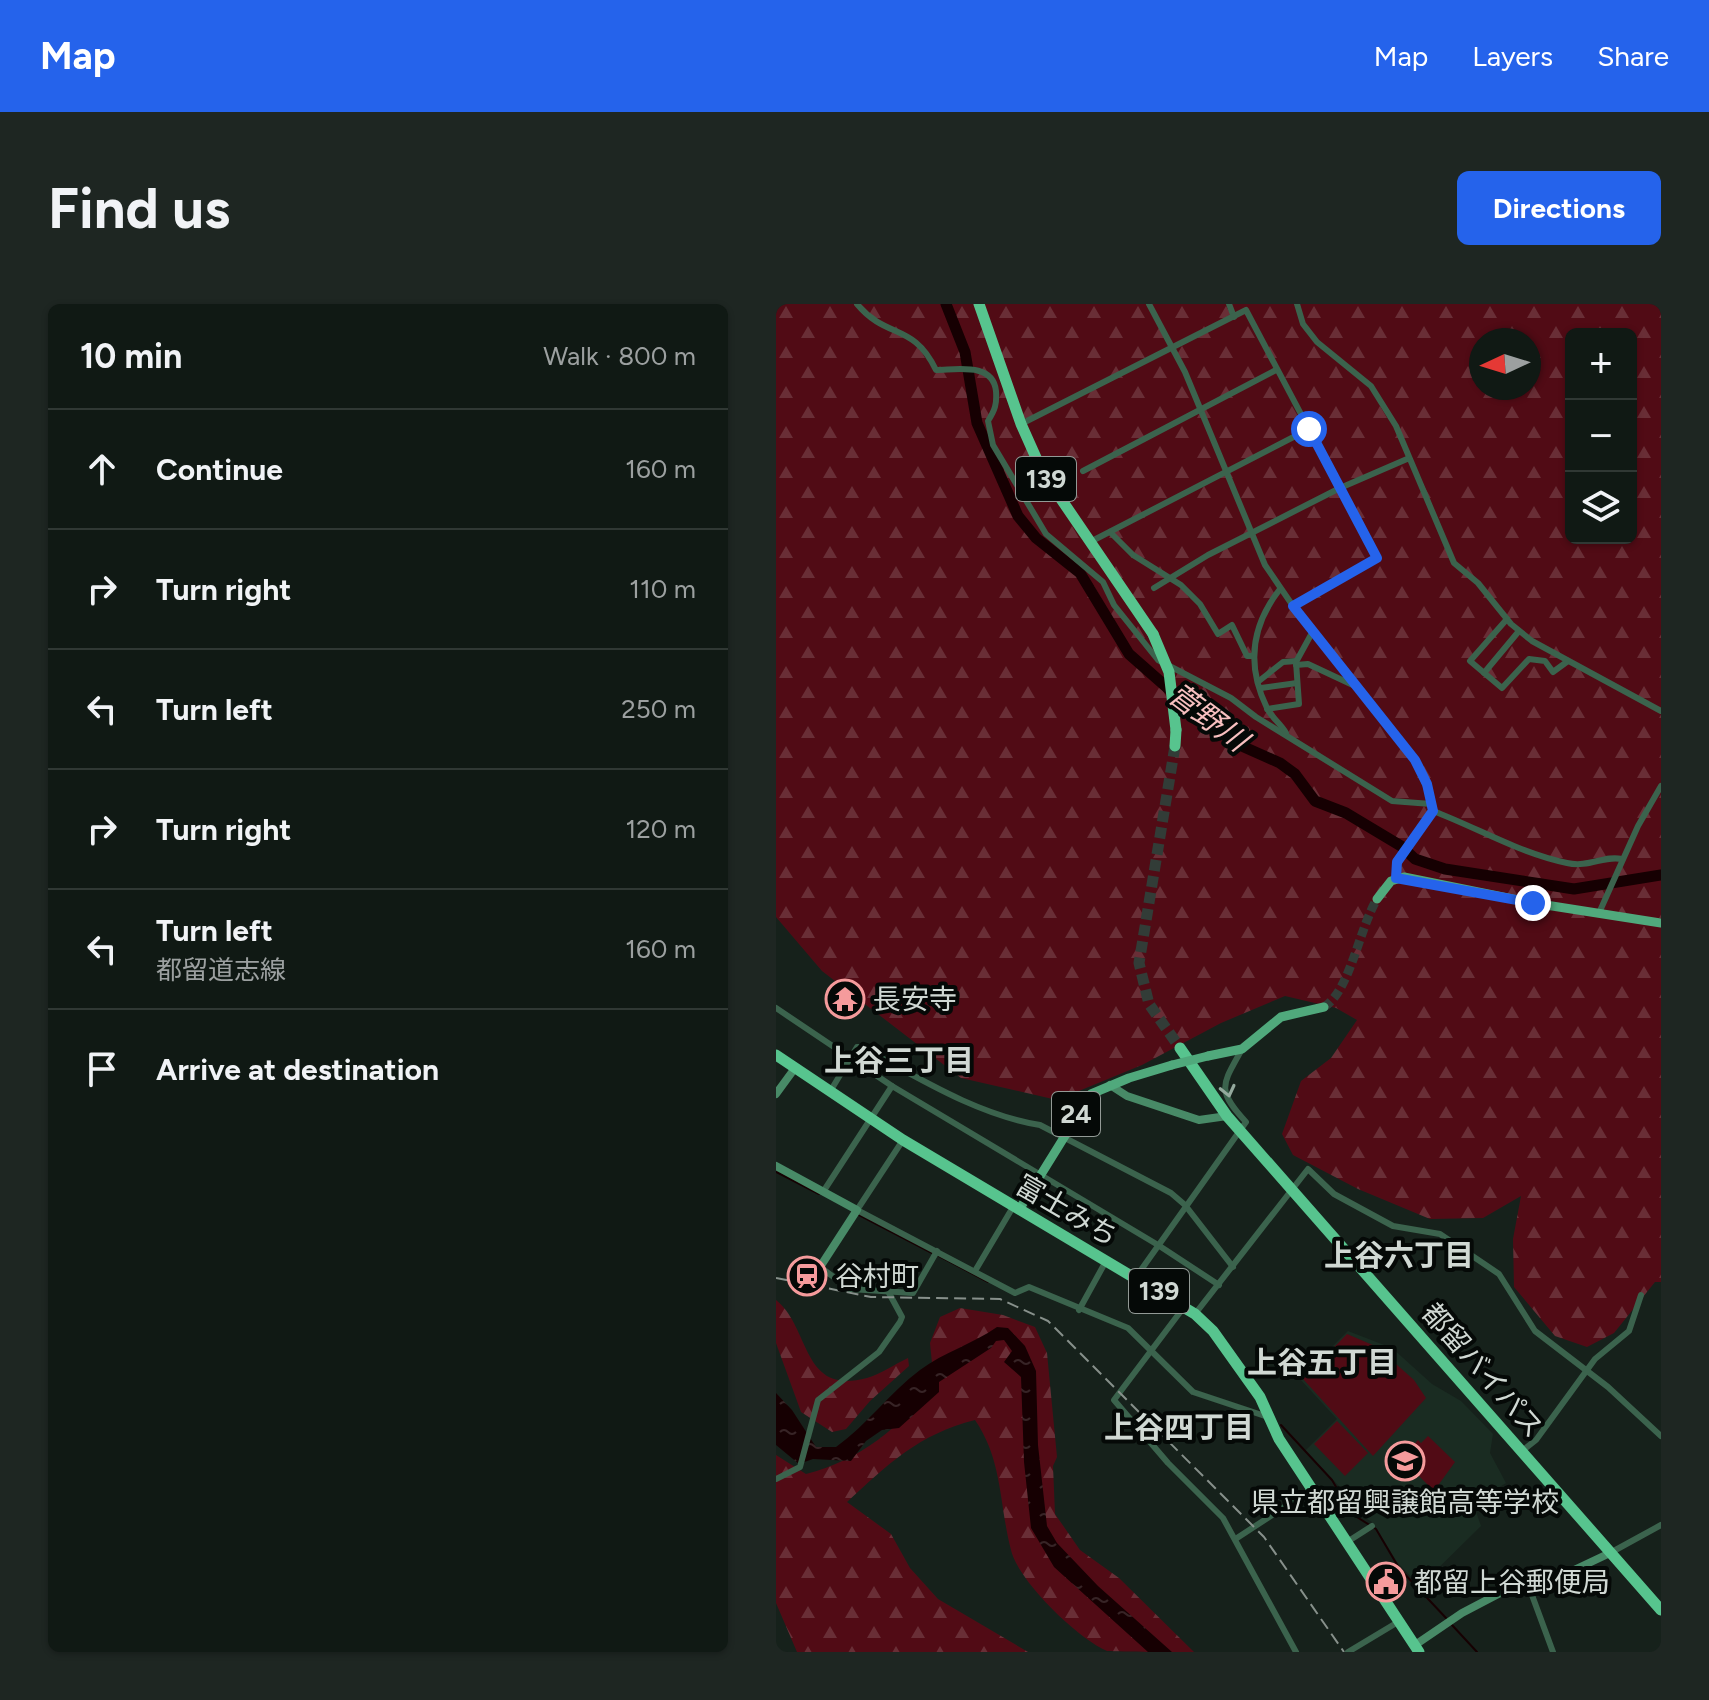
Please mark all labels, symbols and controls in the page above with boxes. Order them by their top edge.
text: Map [40,33,116,79]
text: Map [1374,39,1428,73]
text: Layers [1472,39,1553,73]
text: Share [1597,39,1669,73]
button: Directions [1457,171,1661,245]
text: Find us [48,175,230,242]
north arrow [1469,328,1541,400]
map controls [1565,328,1637,544]
button: + [1565,328,1637,400]
text: 10 min [80,336,182,377]
text: Walk · 800 m [543,340,696,372]
button: − [1565,400,1637,472]
route start [1291,411,1327,447]
icon: ahead [80,447,124,491]
text: Continue [156,451,283,488]
text: 160 m [625,453,696,485]
road number: 139 [1016,457,1076,501]
button: layers [1565,472,1637,544]
icon: right [80,567,124,611]
text: Turn right [156,571,291,608]
text: 110 m [629,573,696,605]
water label: 菅野川 [1161,675,1257,761]
icon: left [80,687,124,731]
text: Turn left [156,691,273,728]
text: 250 m [621,693,696,725]
icon: right [80,807,124,851]
text: Turn right [156,811,291,848]
text: 120 m [626,813,696,845]
route end [1515,885,1551,921]
text: Turn left [156,912,273,949]
icon: left [80,927,124,971]
text: 160 m [625,933,696,965]
text: 都留道志線 [156,954,286,986]
temple icon: 長安寺 [824,978,866,1020]
place label: 長安寺 [873,982,957,1016]
district label: 上谷三丁目 [824,1042,974,1079]
icon: arrive [80,1047,124,1091]
text: Arrive at destination [156,1051,439,1088]
one-way arrow [1219,1084,1236,1098]
road number: 24 [1052,1092,1100,1136]
street label: 富士みち [1010,1167,1124,1253]
district label: 上谷六丁目 [1324,1237,1474,1274]
station icon: 谷村町 [786,1255,828,1297]
place label: 谷村町 [835,1259,919,1293]
road number: 139 [1129,1269,1189,1313]
street label: 都留バイパス [1415,1296,1551,1444]
district label: 上谷五丁目 [1247,1344,1397,1381]
district label: 上谷四丁目 [1104,1409,1254,1446]
school or university icon: 県立都留興譲館高等学校 [1384,1440,1426,1482]
place label: 県立都留興譲館高等学校 [1251,1485,1559,1519]
public building icon: 都留上谷郵便局 [1365,1561,1407,1603]
place label: 都留上谷郵便局 [1414,1565,1610,1599]

